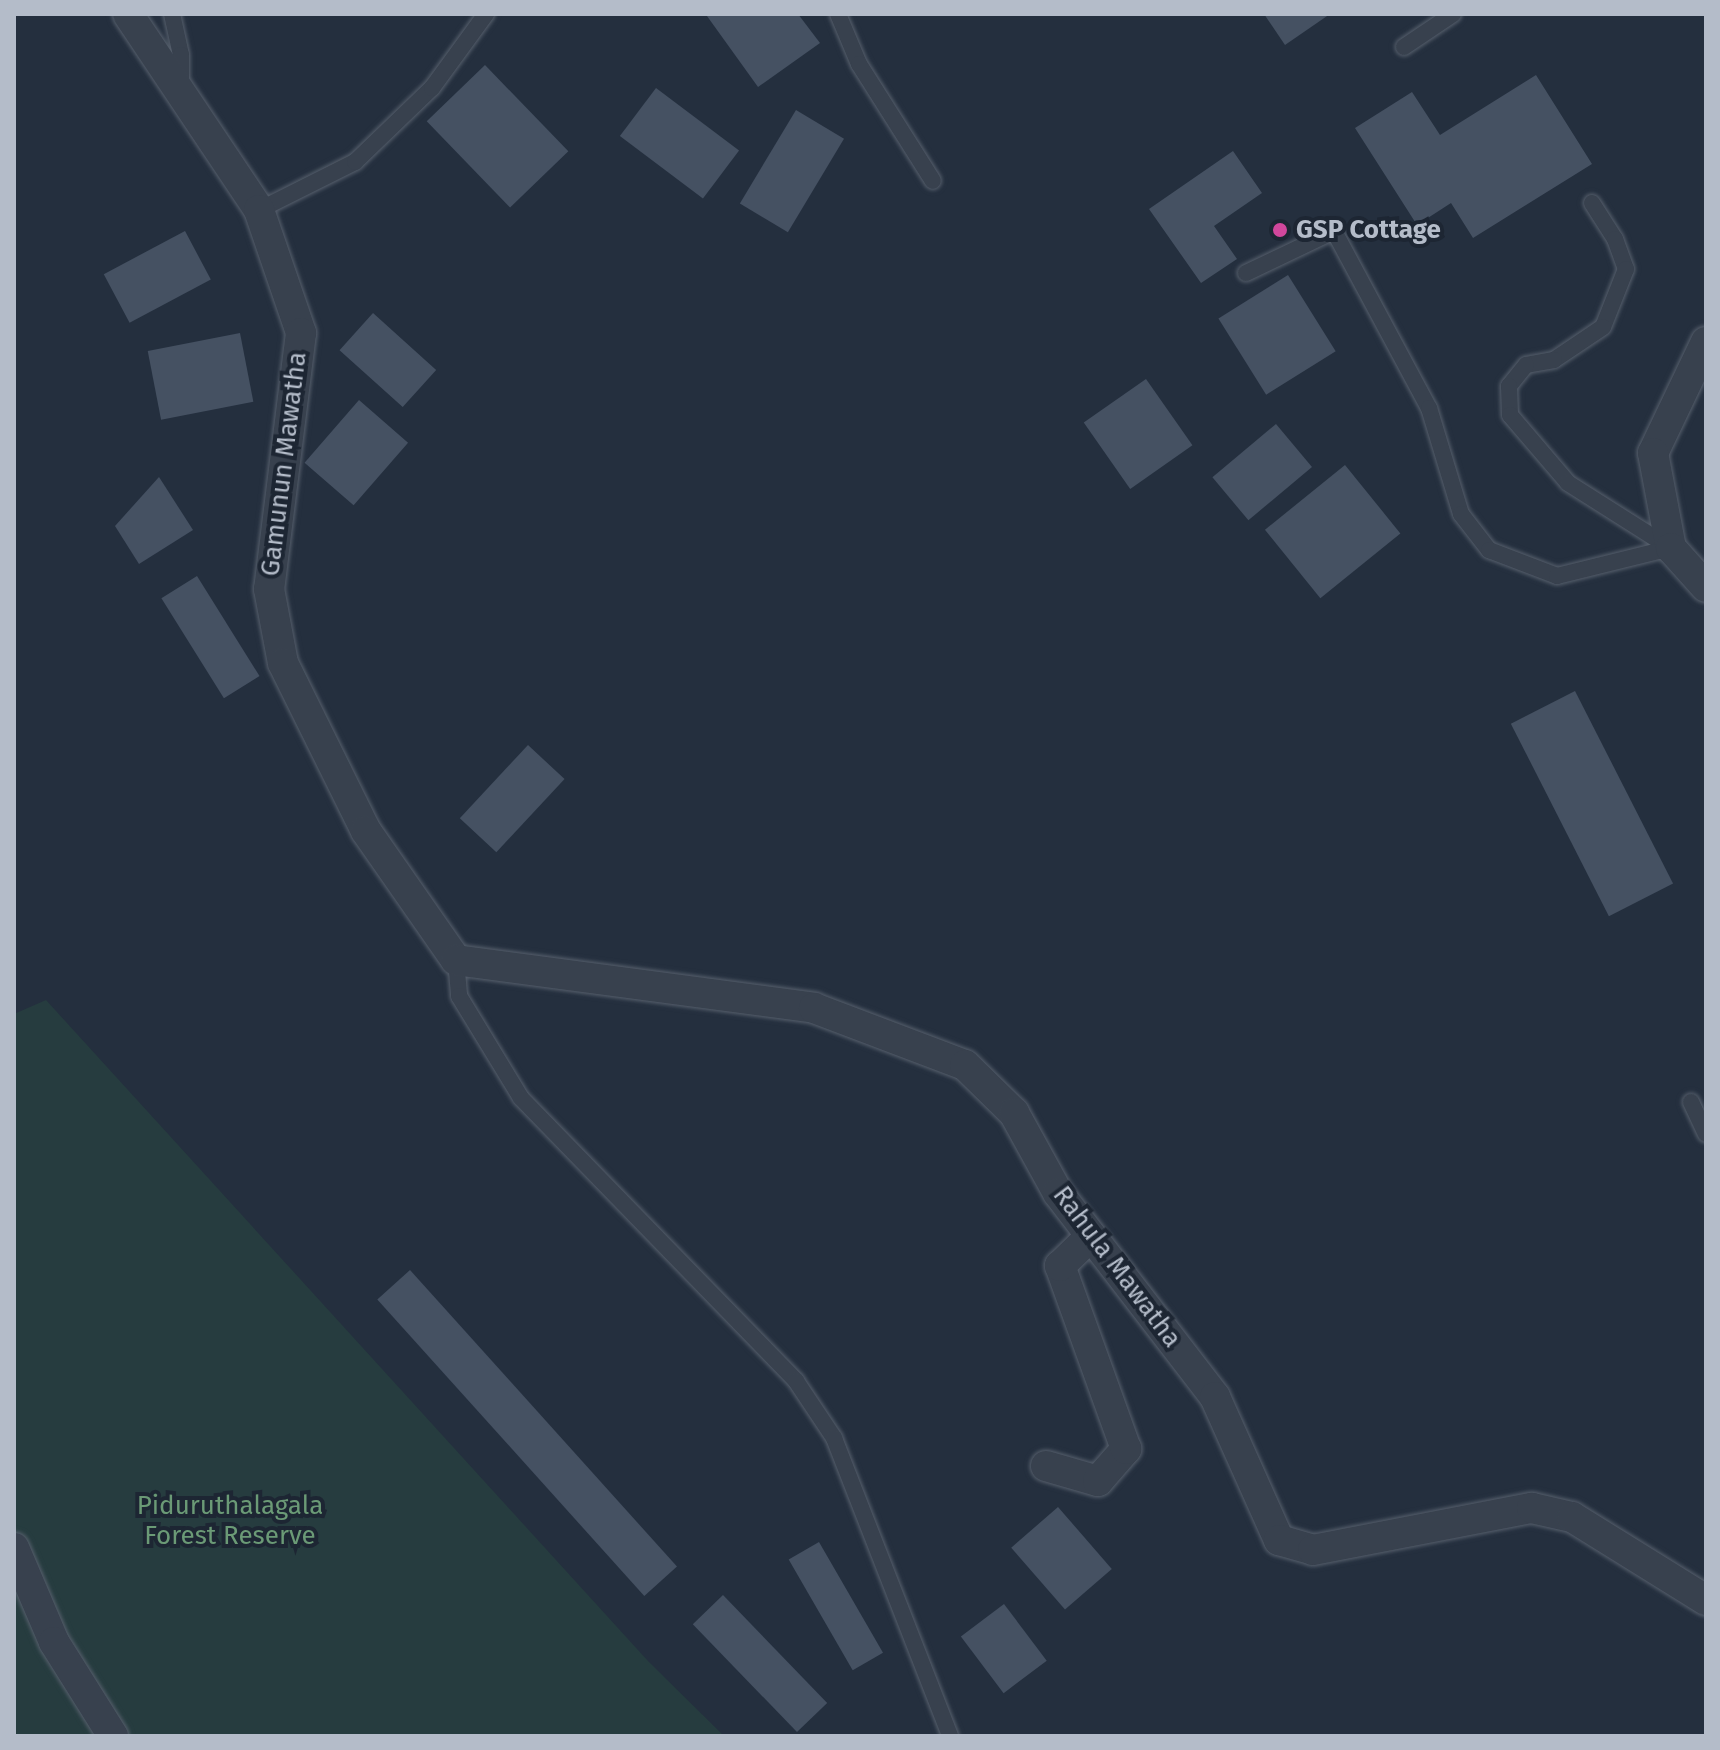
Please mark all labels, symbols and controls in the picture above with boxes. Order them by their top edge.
place label: GSP Cottage [1296,214,1441,246]
marker: GSP Cottage [1271,221,1289,239]
street label: Gamunun Mawatha [255,350,313,578]
street label: Rahula Mawatha [1046,1180,1188,1354]
park label: Piduruthalagala Forest Reserve [137,1490,323,1552]

